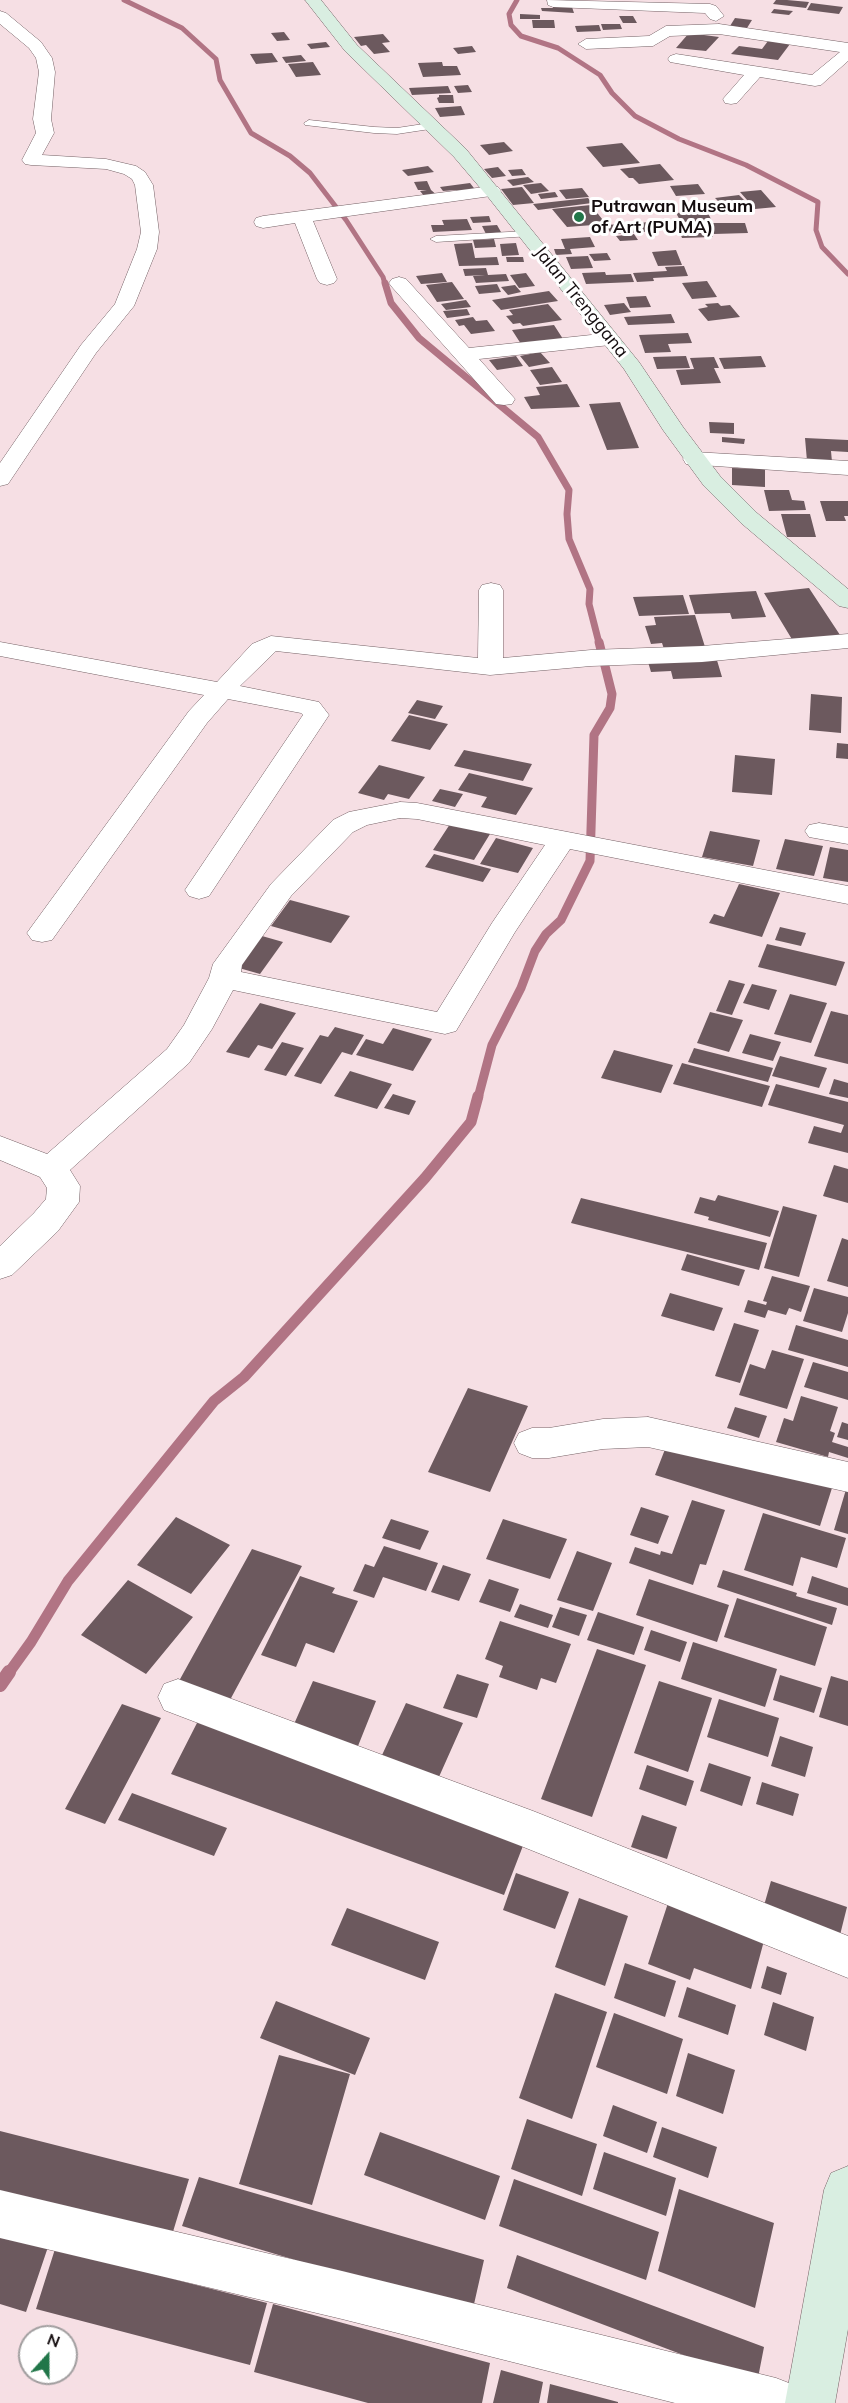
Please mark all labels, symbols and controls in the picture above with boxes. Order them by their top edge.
place label: Putrawan Museum of Art (PUMA) [591,196,753,238]
marker: Putrawan Museum of Art (PUMA) [572,210,586,224]
street label: Jalan Trenggana [529,242,633,362]
north arrow [18,2325,78,2385]
text: N [45,2329,63,2352]

